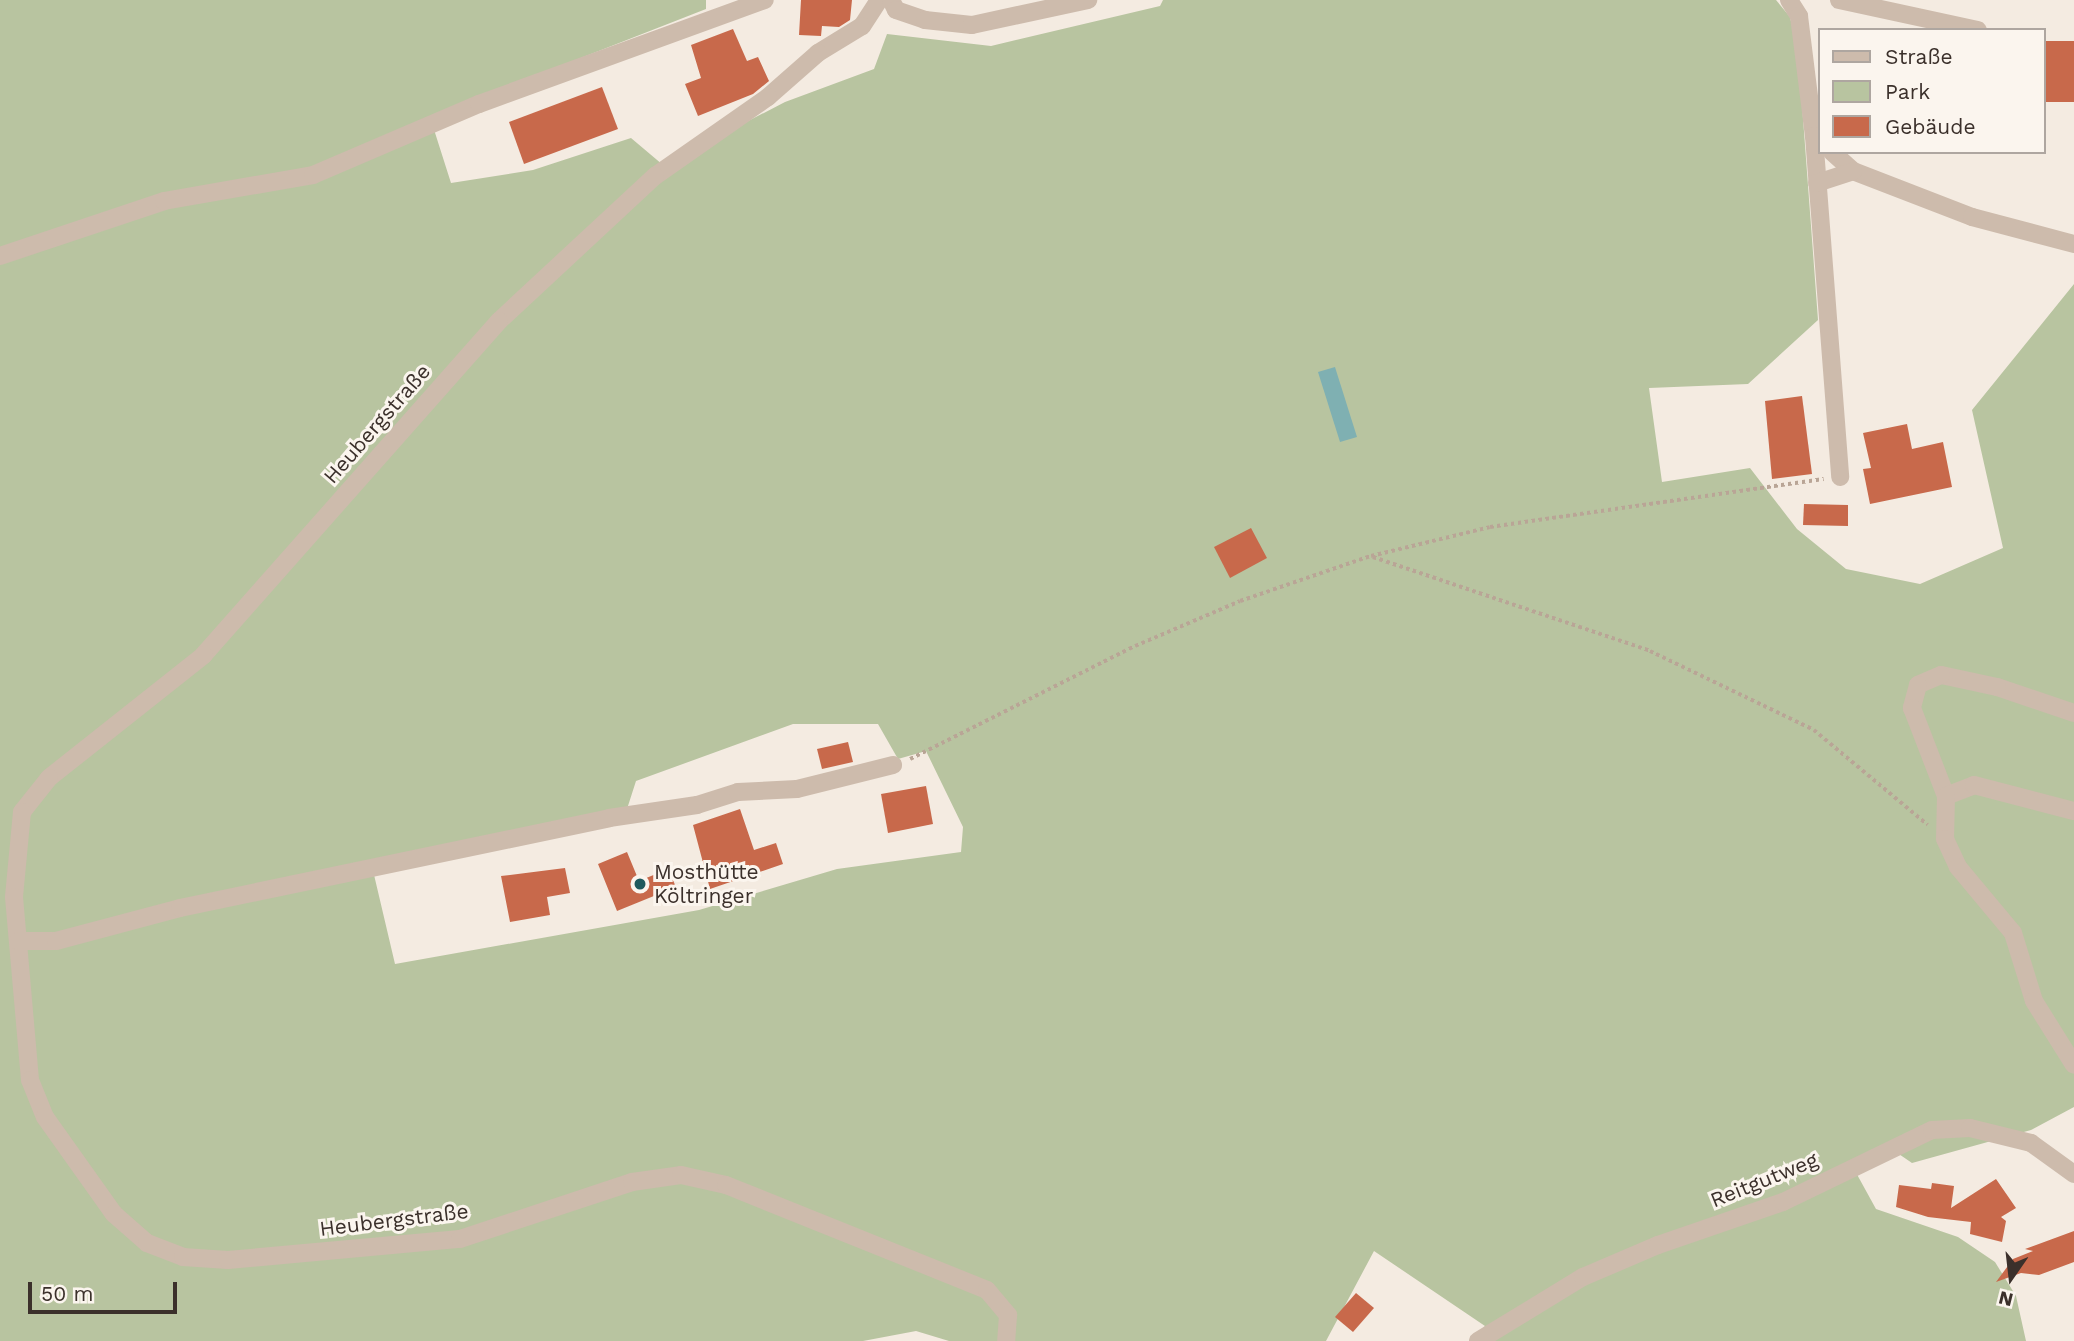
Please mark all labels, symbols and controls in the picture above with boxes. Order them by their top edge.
legend [1818,28,2046,154]
text: Straße [1885,44,1953,69]
text: Park [1885,79,1930,104]
text: Gebäude [1885,114,1976,139]
street label: Heubergstraße [318,359,436,489]
place label: Mosthütte Költringer [654,859,759,909]
marker: Mosthütte Költringer [632,876,648,892]
street label: Reitgutweg [1707,1147,1821,1213]
street label: Heubergstraße [318,1198,470,1242]
north arrow [1976,1243,2046,1313]
scale bar [32,1268,180,1312]
text: 50 m [41,1281,93,1306]
text: N [1996,1286,2015,1312]

